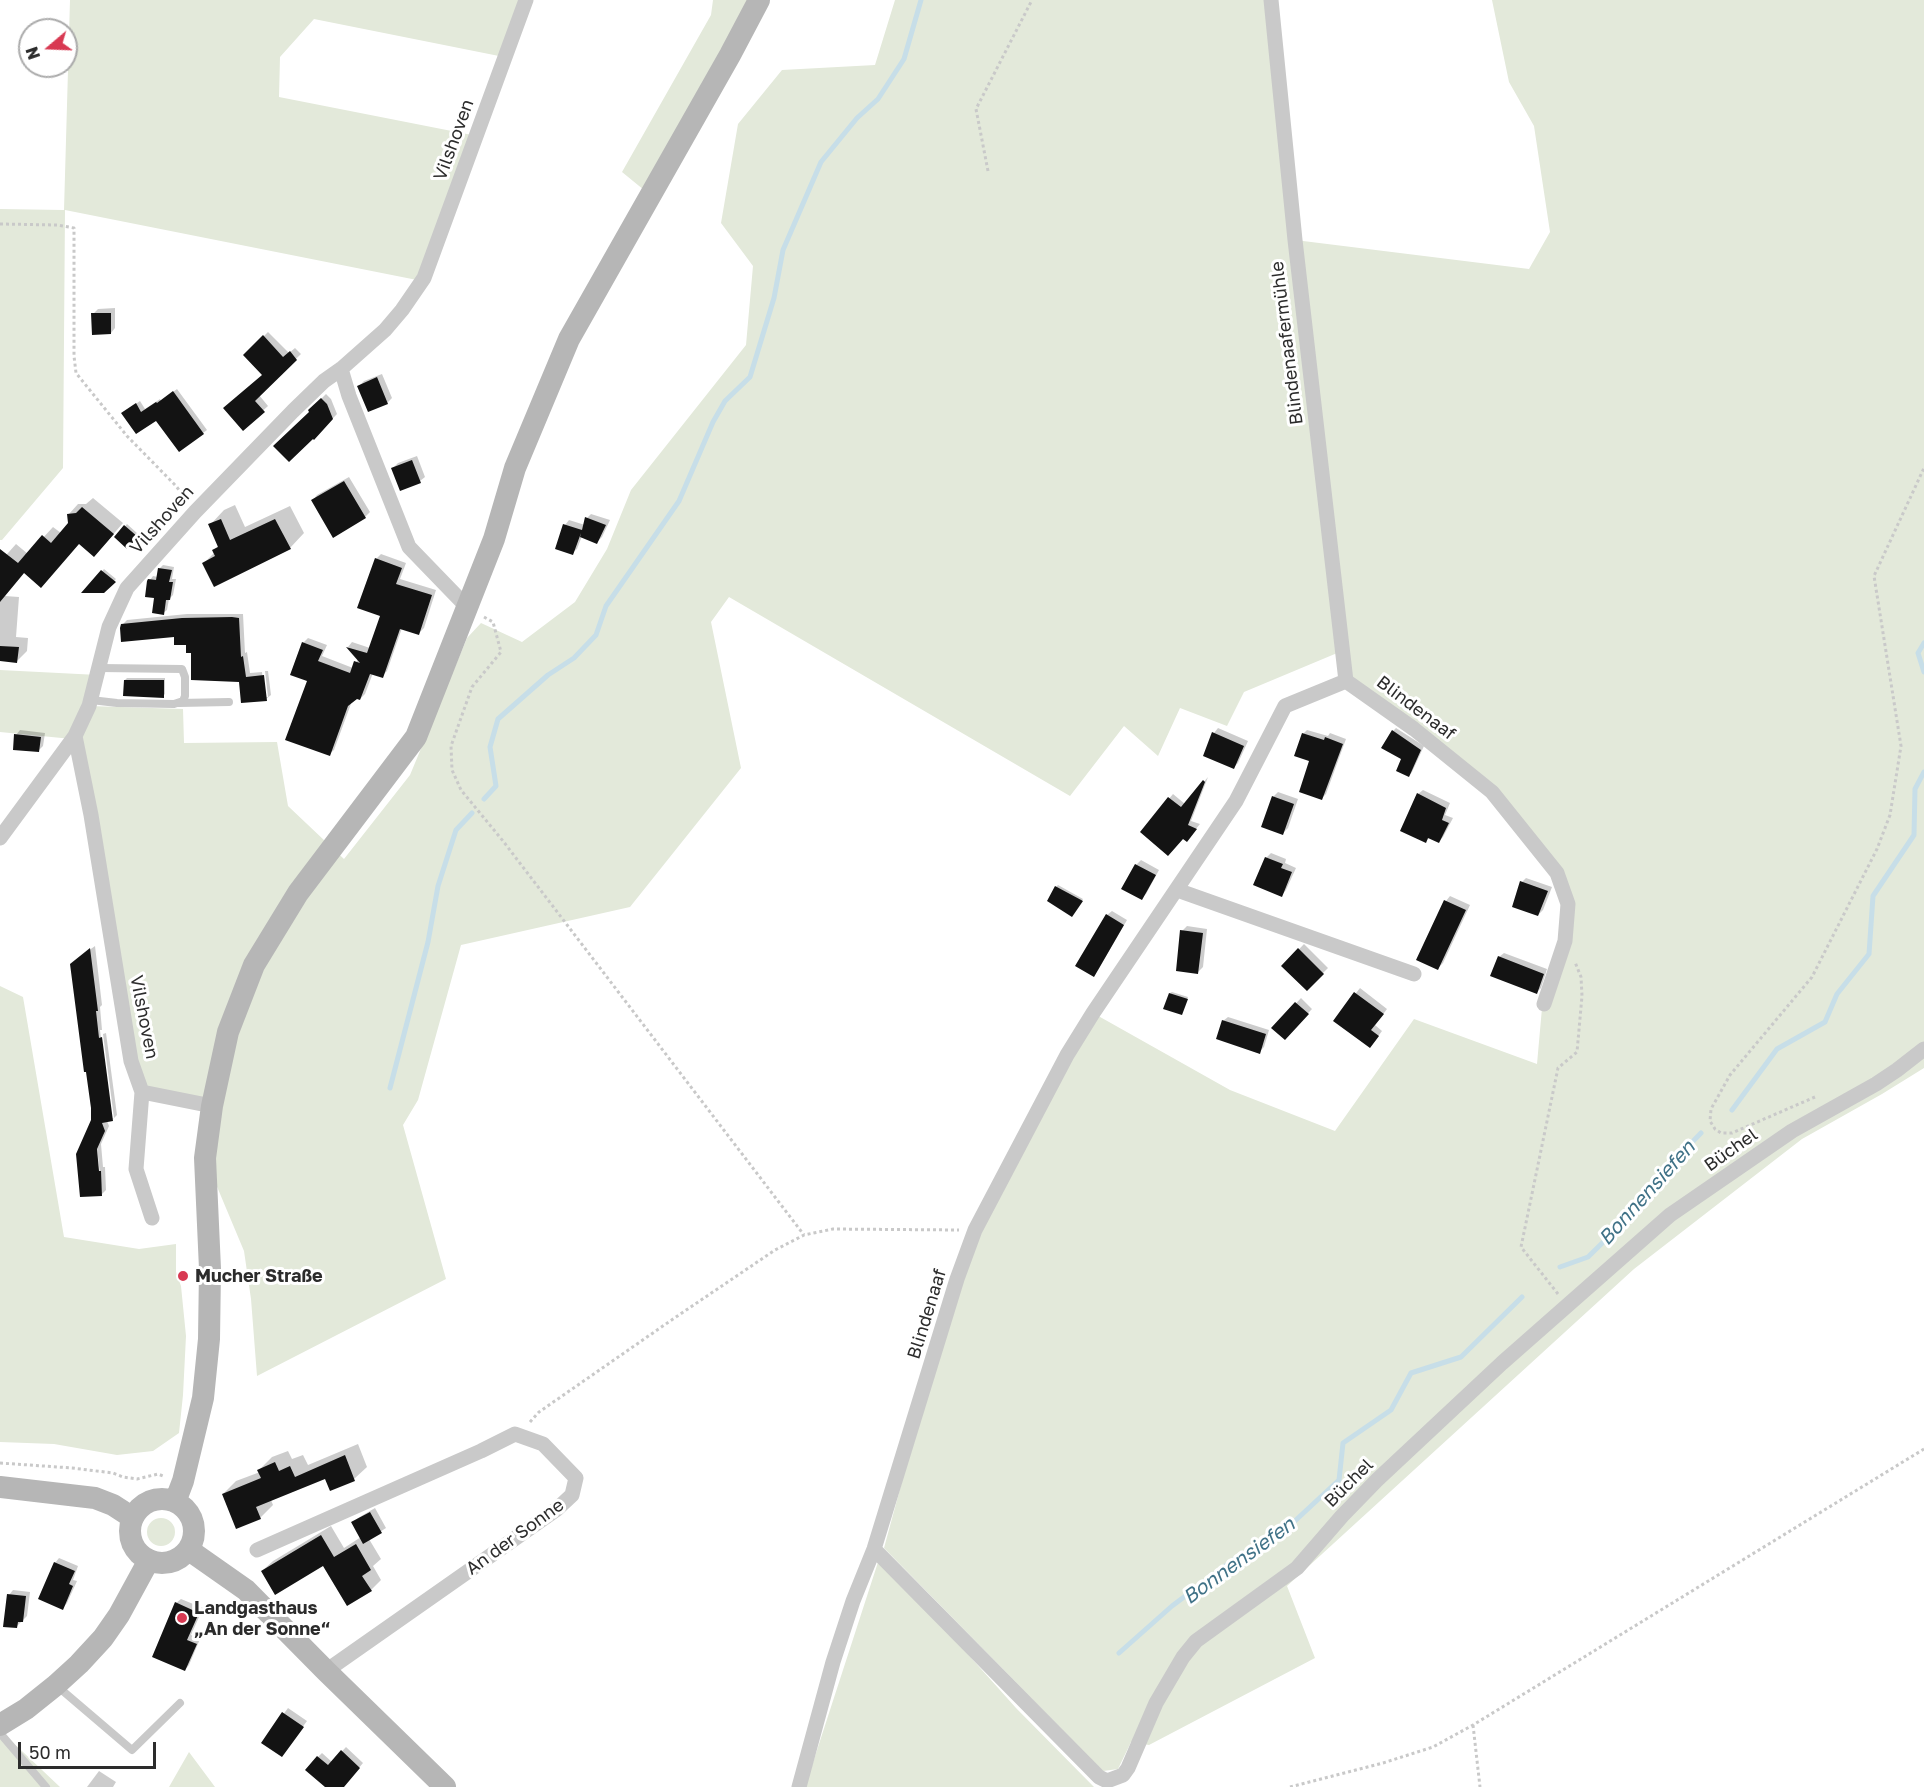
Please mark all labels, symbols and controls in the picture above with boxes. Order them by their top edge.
north arrow [18,18,78,78]
text: N [21,44,44,62]
street label: Vilshoven [429,96,479,184]
street label: Blindenaafermühle [1266,260,1308,426]
street label: Vilshoven [126,481,198,559]
street label: Blindenaaf [1372,671,1460,745]
street label: Vilshoven [125,973,163,1061]
street label: Büchel [1700,1124,1762,1176]
water label: Bonnensiefen [1594,1136,1700,1250]
place label: Mucher Straße [195,1265,323,1287]
street label: Blindenaaf [903,1266,951,1362]
marker: Mucher Straße [176,1269,190,1283]
street label: Büchel [1320,1454,1378,1512]
street label: An der Sonne [462,1494,568,1580]
water label: Bonnensiefen [1178,1512,1300,1610]
place label: Landgasthaus „An der Sonne“ [194,1597,330,1640]
marker: Landgasthaus „An der Sonne“ [175,1611,189,1625]
scale bar [21,1730,159,1768]
text: 50 m [29,1741,71,1763]

